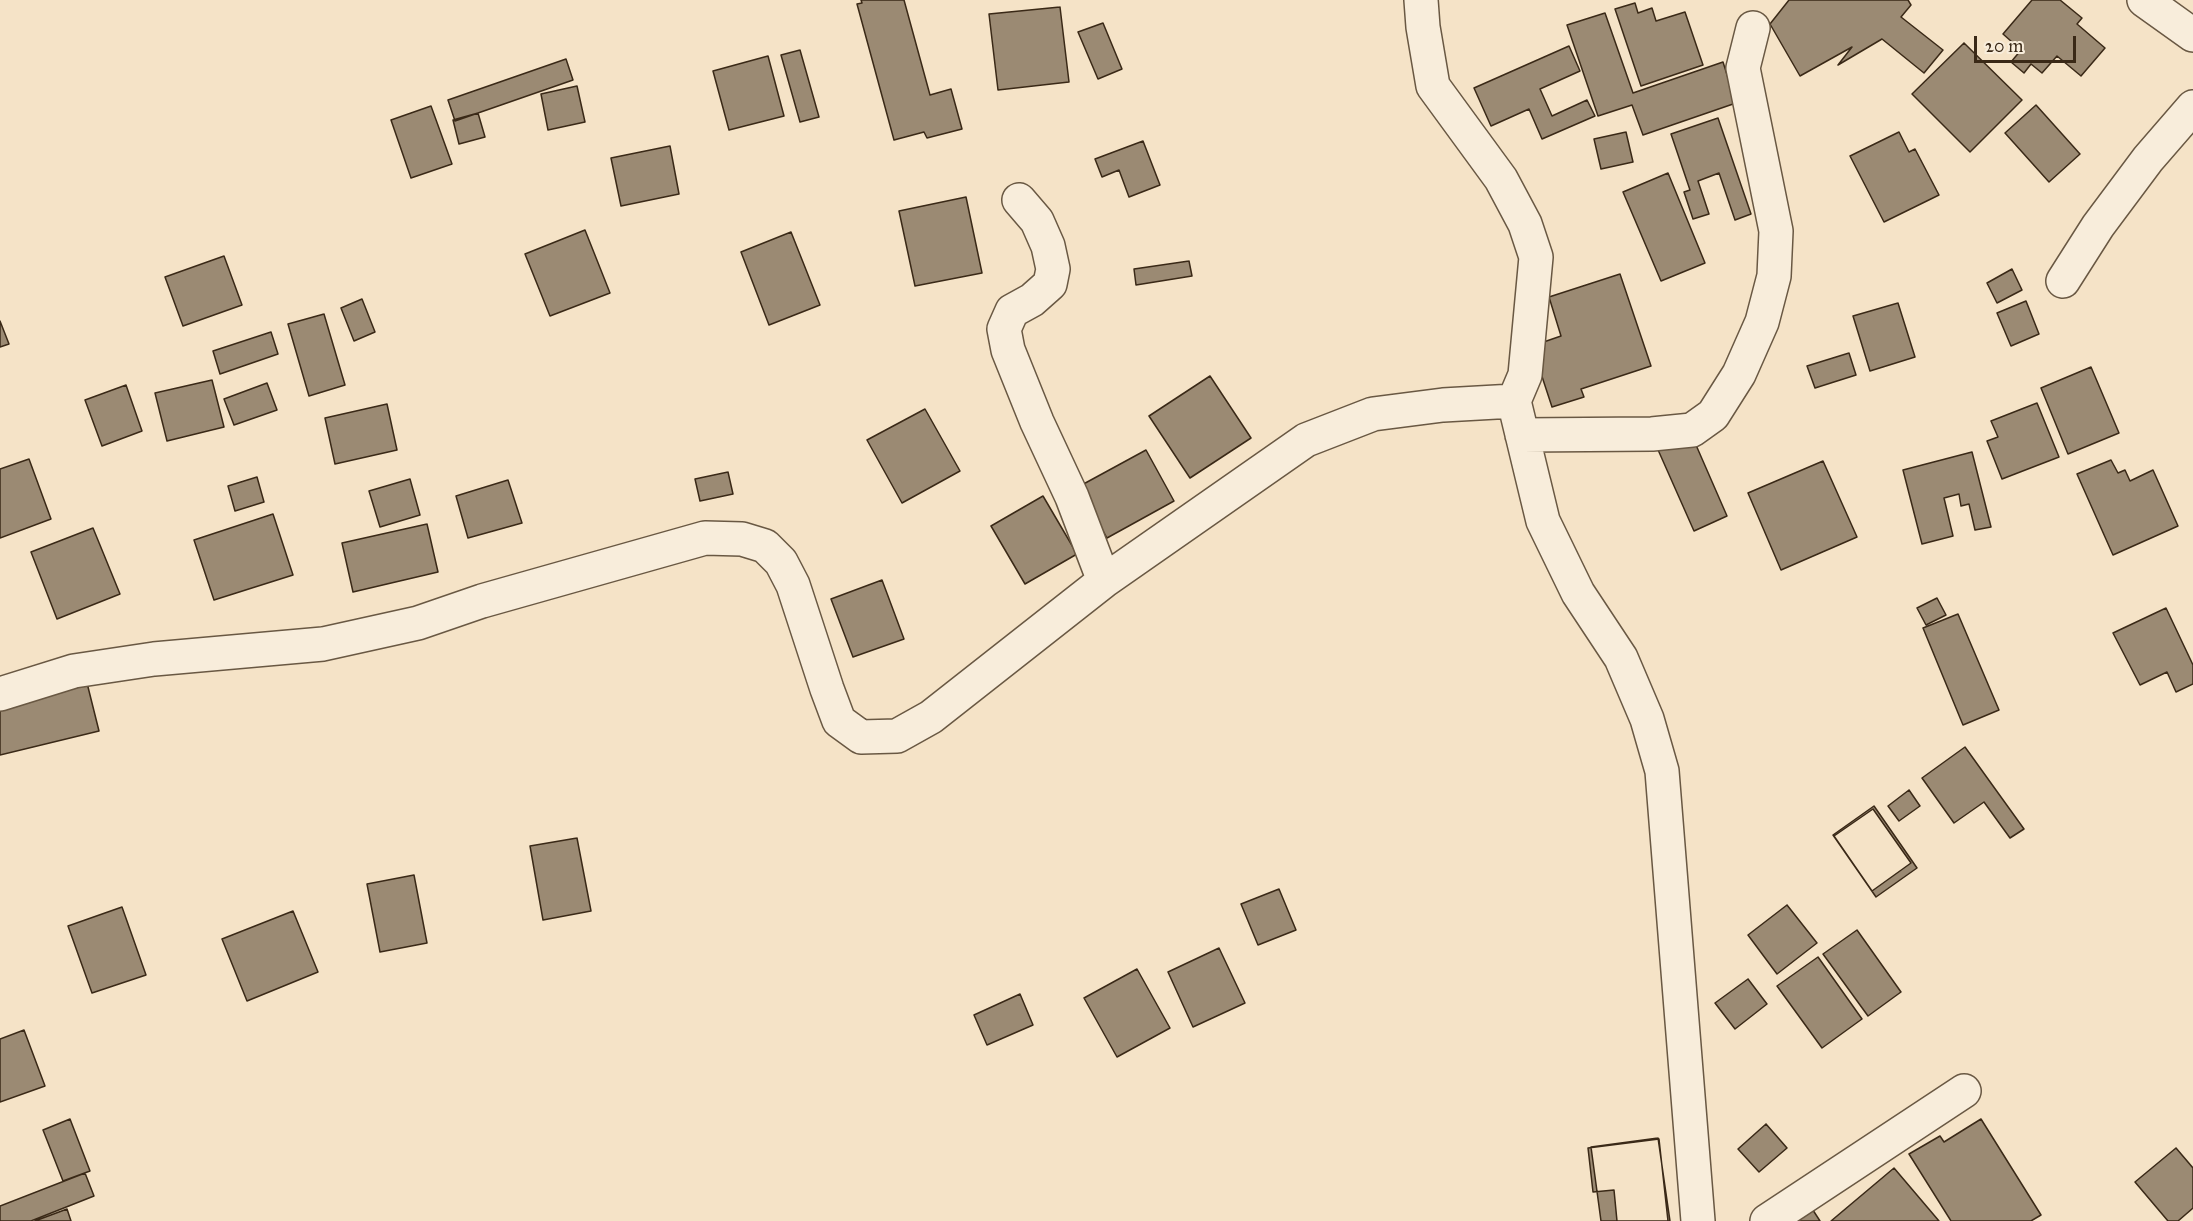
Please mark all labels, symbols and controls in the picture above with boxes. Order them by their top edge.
scale bar [1977,24,2079,62]
text: 20 m [1985,35,2023,57]

